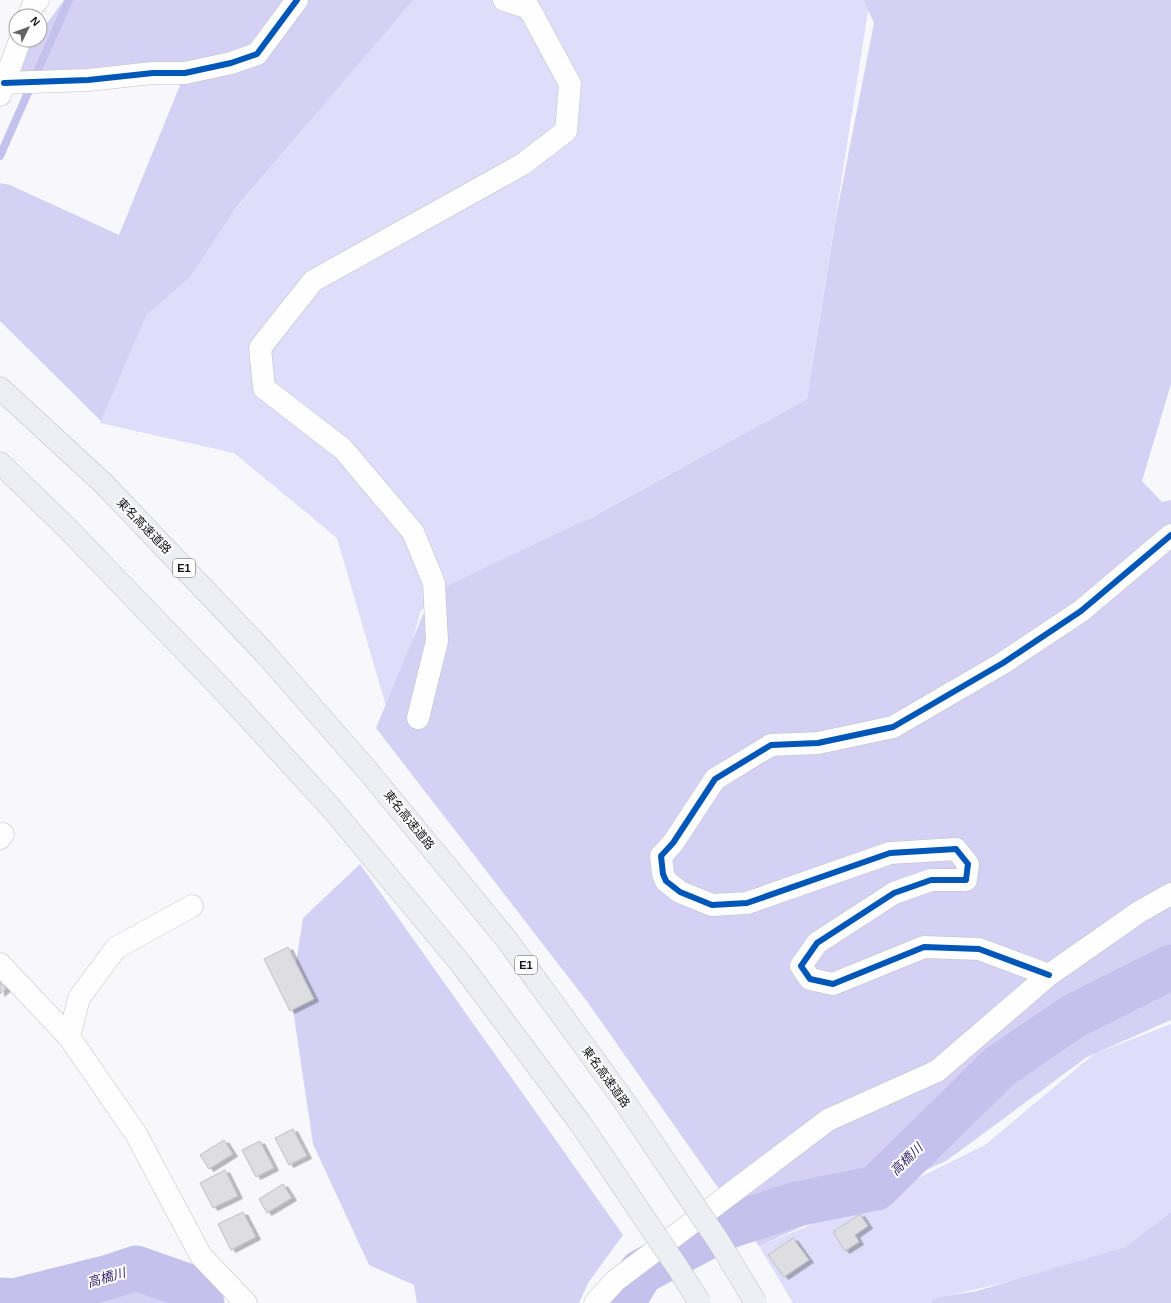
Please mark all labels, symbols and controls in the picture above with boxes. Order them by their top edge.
north arrow [8,8,48,48]
text: N [28,14,43,28]
street label: 東名高速道路 [114,495,174,557]
road number: E1 [173,559,195,577]
street label: 東名高速道路 [381,788,437,852]
road number: E1 [515,956,537,974]
street label: 東名高速道路 [579,1044,633,1110]
water label: 高橋川 [887,1139,927,1178]
water label: 高橋川 [85,1264,129,1290]

